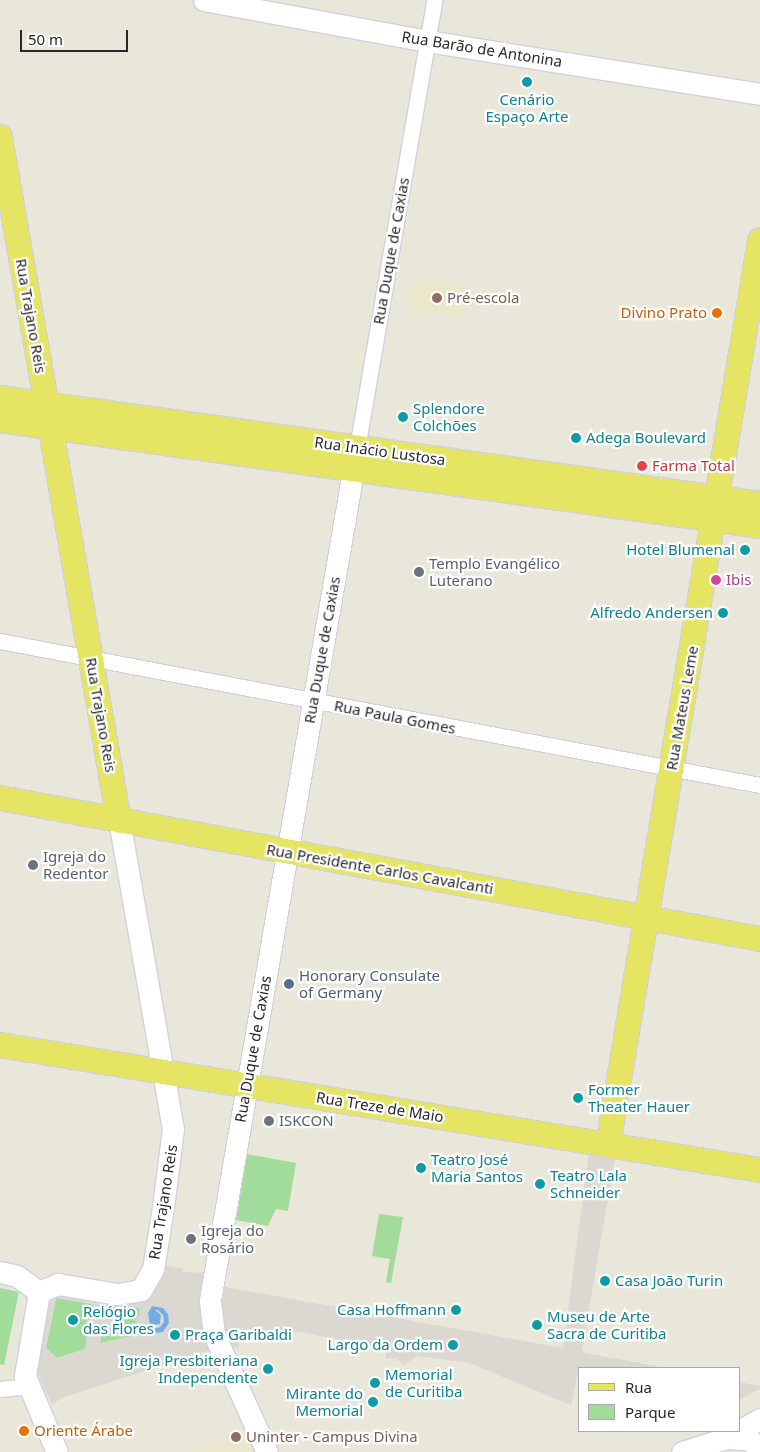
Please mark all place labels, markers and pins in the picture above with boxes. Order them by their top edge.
marker: Cenário Espaço Arte [521,76,533,88]
place label: Cenário Espaço Arte [486,90,568,125]
place label: Pré-escola [447,289,519,307]
marker: Pré-escola [431,292,443,304]
place label: Divino Prato [621,304,707,322]
marker: Divino Prato [711,307,723,319]
place label: Splendore Colchões [413,399,485,434]
marker: Splendore Colchões [397,411,409,423]
place label: Adega Boulevard [586,429,706,447]
marker: Adega Boulevard [570,432,582,444]
place label: Farma Total [652,457,735,475]
marker: Farma Total [636,460,648,472]
place label: Hotel Blumenal [626,541,735,559]
marker: Hotel Blumenal [739,544,751,556]
place label: Templo Evangélico Luterano [429,554,560,589]
marker: Templo Evangélico Luterano [413,566,425,578]
place label: Ibis [726,571,751,589]
marker: Ibis [710,574,722,586]
place label: Alfredo Andersen [590,604,713,622]
marker: Alfredo Andersen [717,607,729,619]
place label: Igreja do Redentor [43,847,108,882]
marker: Igreja do Redentor [27,859,39,871]
place label: Honorary Consulate of Germany [299,966,440,1001]
marker: Honorary Consulate of Germany [283,978,295,990]
place label: Former Theater Hauer [588,1080,690,1115]
marker: Former Theater Hauer [572,1092,584,1104]
place label: ISKCON [279,1112,334,1130]
marker: ISKCON [263,1115,275,1127]
place label: Teatro José Maria Santos [431,1150,523,1185]
marker: Teatro José Maria Santos [415,1162,427,1174]
place label: Teatro Lala Schneider [550,1166,627,1201]
marker: Teatro Lala Schneider [534,1178,546,1190]
place label: Igreja do Rosário [201,1221,264,1256]
marker: Igreja do Rosário [185,1233,197,1245]
place label: Casa João Turin [615,1272,723,1290]
marker: Casa João Turin [599,1275,611,1287]
place label: Casa Hoffmann [337,1301,446,1319]
place label: Relógio das Flores [83,1302,154,1337]
marker: Casa Hoffmann [450,1304,462,1316]
place label: Museu de Arte Sacra de Curitiba [547,1307,666,1342]
marker: Relógio das Flores [67,1314,79,1326]
marker: Museu de Arte Sacra de Curitiba [531,1319,543,1331]
place label: Praça Garibaldi [185,1326,292,1344]
marker: Praça Garibaldi [169,1329,181,1341]
place label: Largo da Ordem [328,1336,443,1354]
marker: Largo da Ordem [447,1339,459,1351]
place label: Igreja Presbiteriana Independente [119,1351,258,1386]
marker: Igreja Presbiteriana Independente [262,1363,274,1375]
place label: Memorial de Curitiba [385,1365,462,1400]
marker: Memorial de Curitiba [369,1377,381,1389]
place label: Mirante do Memorial [286,1384,363,1419]
marker: Mirante do Memorial [367,1396,379,1408]
place label: Oriente Árabe [34,1422,133,1440]
marker: Oriente Árabe [18,1425,30,1437]
place label: Uninter - Campus Divina [246,1428,418,1446]
marker: Uninter - Campus Divina [230,1431,242,1443]

